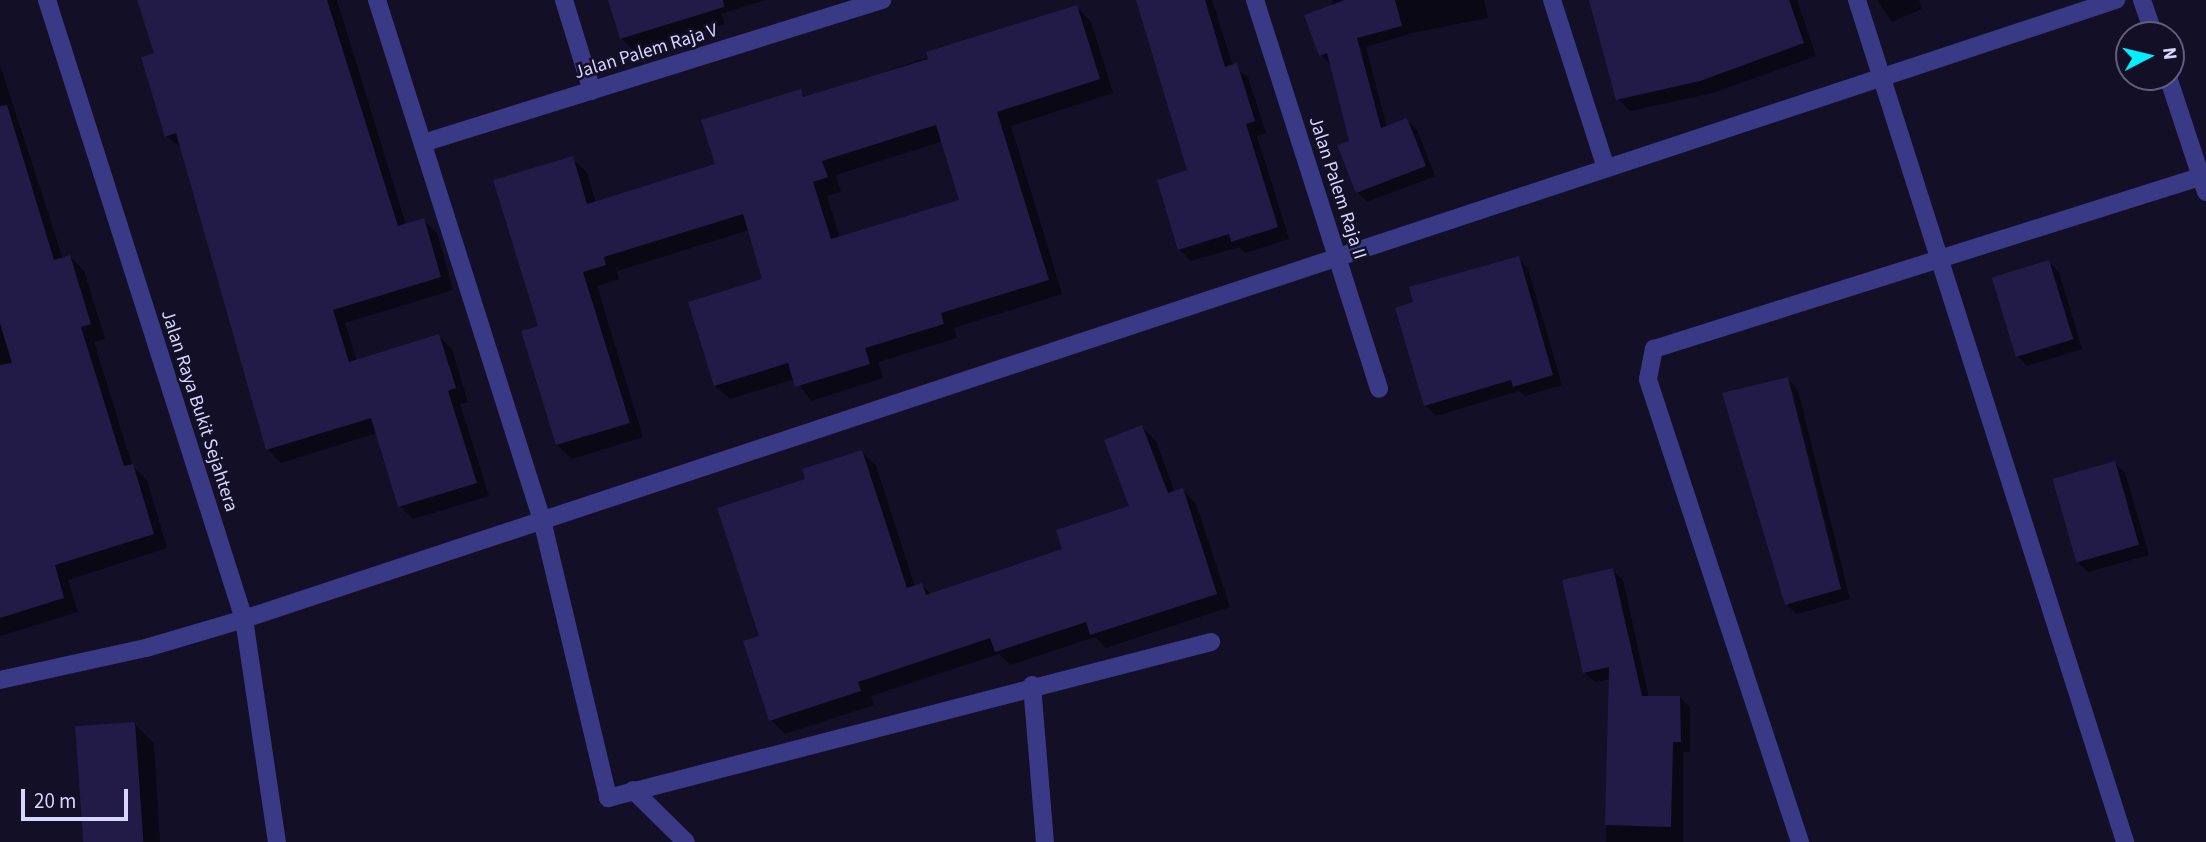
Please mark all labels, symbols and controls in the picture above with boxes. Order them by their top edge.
street label: Jalan Palem Raja V [572,19,720,85]
north arrow [2115,21,2185,91]
text: N [2155,46,2184,62]
street label: Jalan Palem Raja II [1303,114,1371,262]
street label: Jalan Raya Bukit Sejahtera [156,307,242,515]
scale bar [24,776,131,820]
text: 20 m [34,786,76,816]

